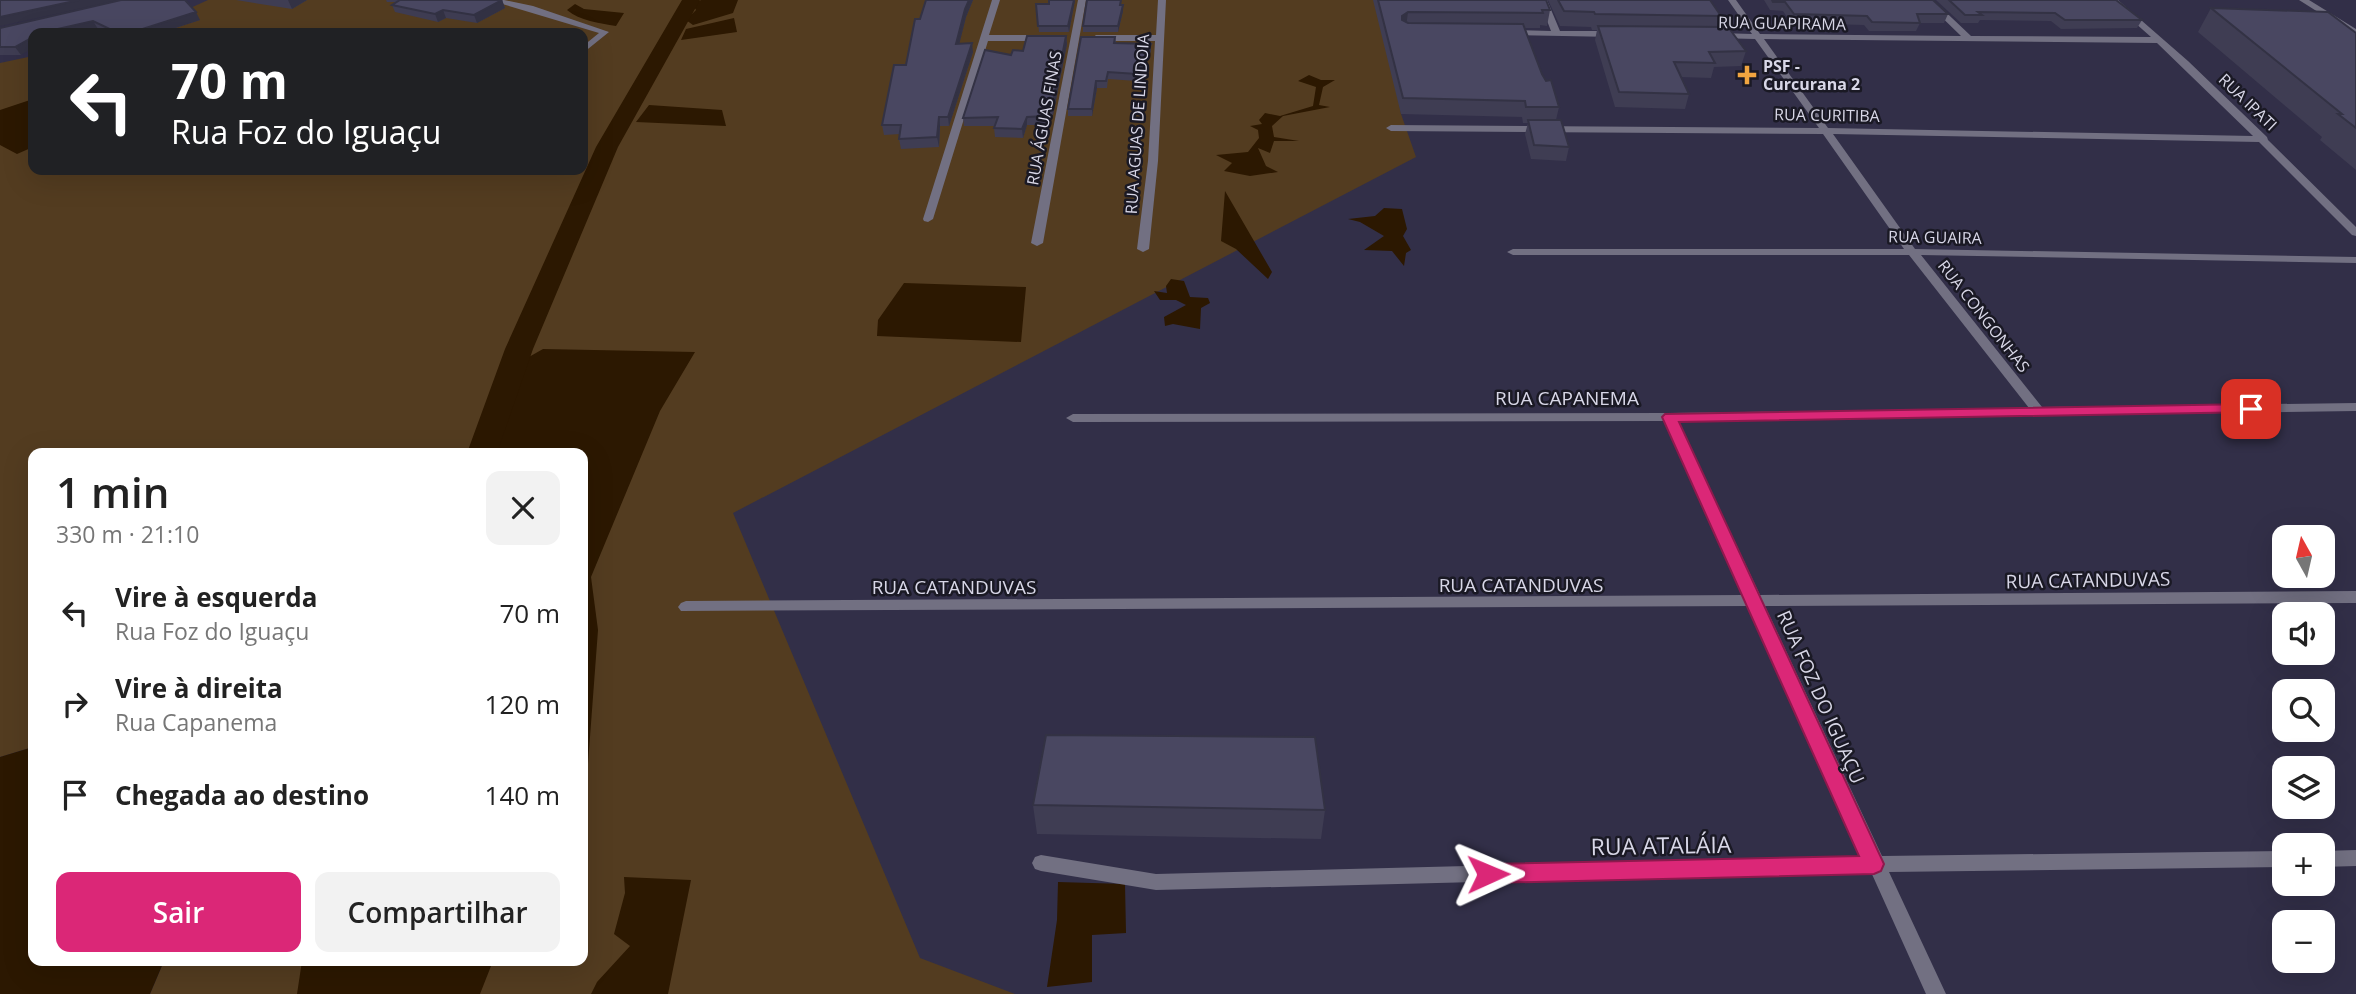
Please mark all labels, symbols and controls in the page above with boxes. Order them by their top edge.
street label: RUA GUAPIRAMA [1718,11,1847,35]
street label: RUA AGUAS DE LINDOIA [1120,32,1154,215]
text: 70 m [171,47,288,113]
street label: RUA ÁGUAS FINAS [1021,49,1067,187]
place label: PSF - Curcurana 2 [1763,55,1860,95]
icon: left [56,56,147,147]
marker: PSF - Curcurana 2 [1737,65,1757,85]
street label: RUA IPATI [2214,69,2282,135]
street label: RUA CURITIBA [1774,103,1881,127]
text: Rua Foz do Iguaçu [171,110,441,153]
street label: RUA GUAIRA [1888,225,1983,249]
street label: RUA CONGONHAS [1933,255,2035,377]
pin [2221,379,2281,439]
street label: RUA CAPANEMA [1495,385,1639,411]
icon: arrive [2232,390,2270,428]
text: 1 min [56,463,169,520]
button: close [486,471,560,545]
text: 330 m · 21:10 [56,518,199,550]
north arrow [2272,525,2334,588]
map controls [2272,525,2335,973]
street label: RUA CATANDUVAS [2005,566,2171,594]
street label: RUA CATANDUVAS [1439,572,1603,598]
street label: RUA CATANDUVAS [872,574,1036,600]
text: Vire à esquerda [115,579,317,615]
icon: left [56,594,94,632]
text: 70 m [499,595,560,631]
button: sound [2272,602,2335,665]
street label: RUA FOZ DO IGUAÇU [1771,606,1871,788]
text: Rua Foz do Iguaçu [115,615,309,647]
text: Vire à direita [115,670,283,706]
button: search [2272,679,2335,742]
icon: right [56,685,94,723]
text: 120 m [485,686,560,722]
text: Rua Capanema [115,706,277,738]
button: layers [2272,756,2335,819]
icon: arrive [56,776,94,814]
text: Chegada ao destino [115,777,369,813]
text: 140 m [485,777,560,813]
street label: RUA ATALÁIA [1590,828,1732,862]
button: + [2272,833,2335,896]
position arrow [1451,837,1525,911]
button: Sair [56,872,301,952]
button: Compartilhar [315,872,560,952]
button: − [2272,910,2335,973]

